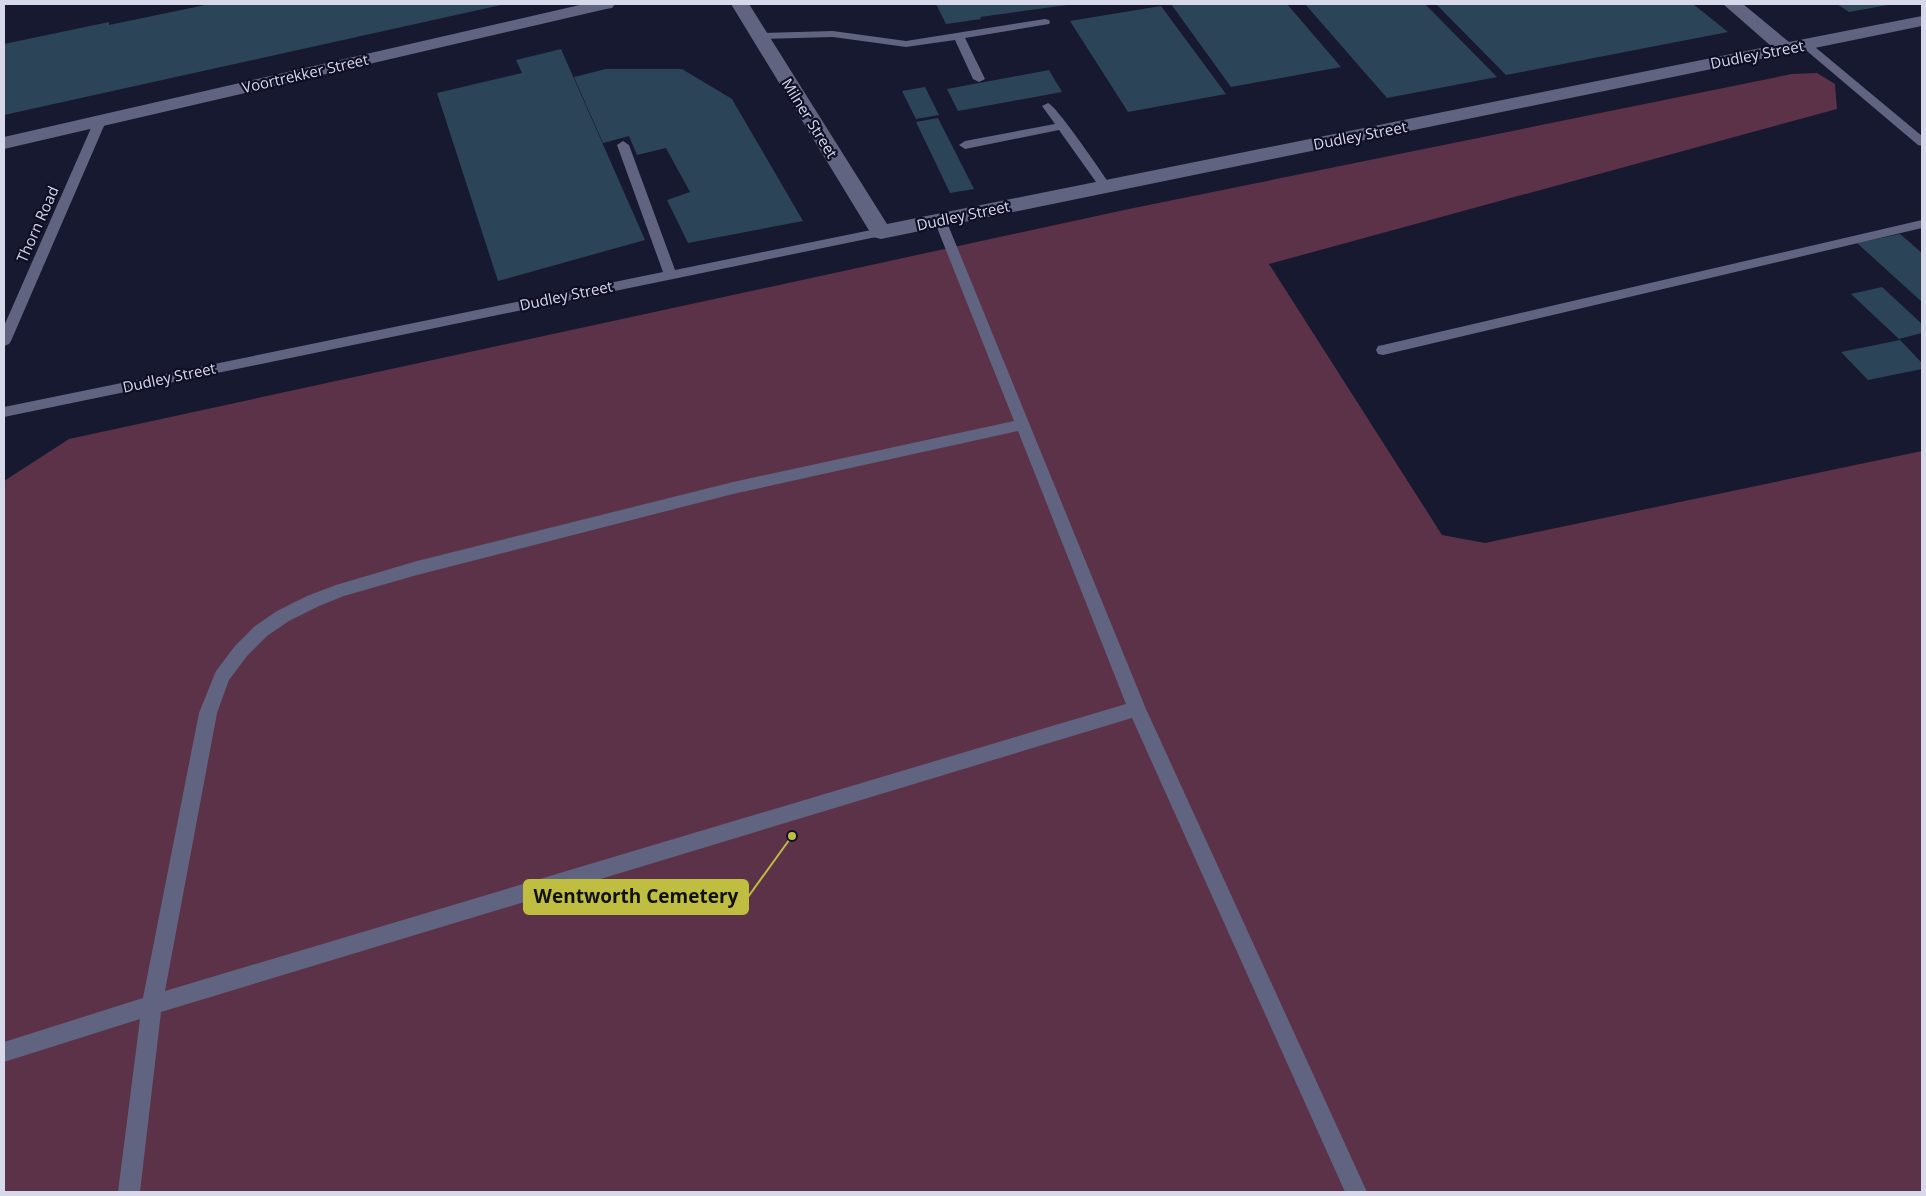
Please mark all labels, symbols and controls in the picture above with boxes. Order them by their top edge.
street label: Dudley Street [1709,35,1805,73]
street label: Voortrekker Street [240,49,370,97]
street label: Milner Street [778,74,842,162]
street label: Dudley Street [1312,116,1408,154]
street label: Thorn Road [11,183,63,265]
street label: Dudley Street [915,195,1011,235]
street label: Dudley Street [518,275,614,315]
street label: Dudley Street [121,357,217,397]
callout: Wentworth Cemetery [524,880,748,914]
text: Wentworth Cemetery [534,883,739,909]

